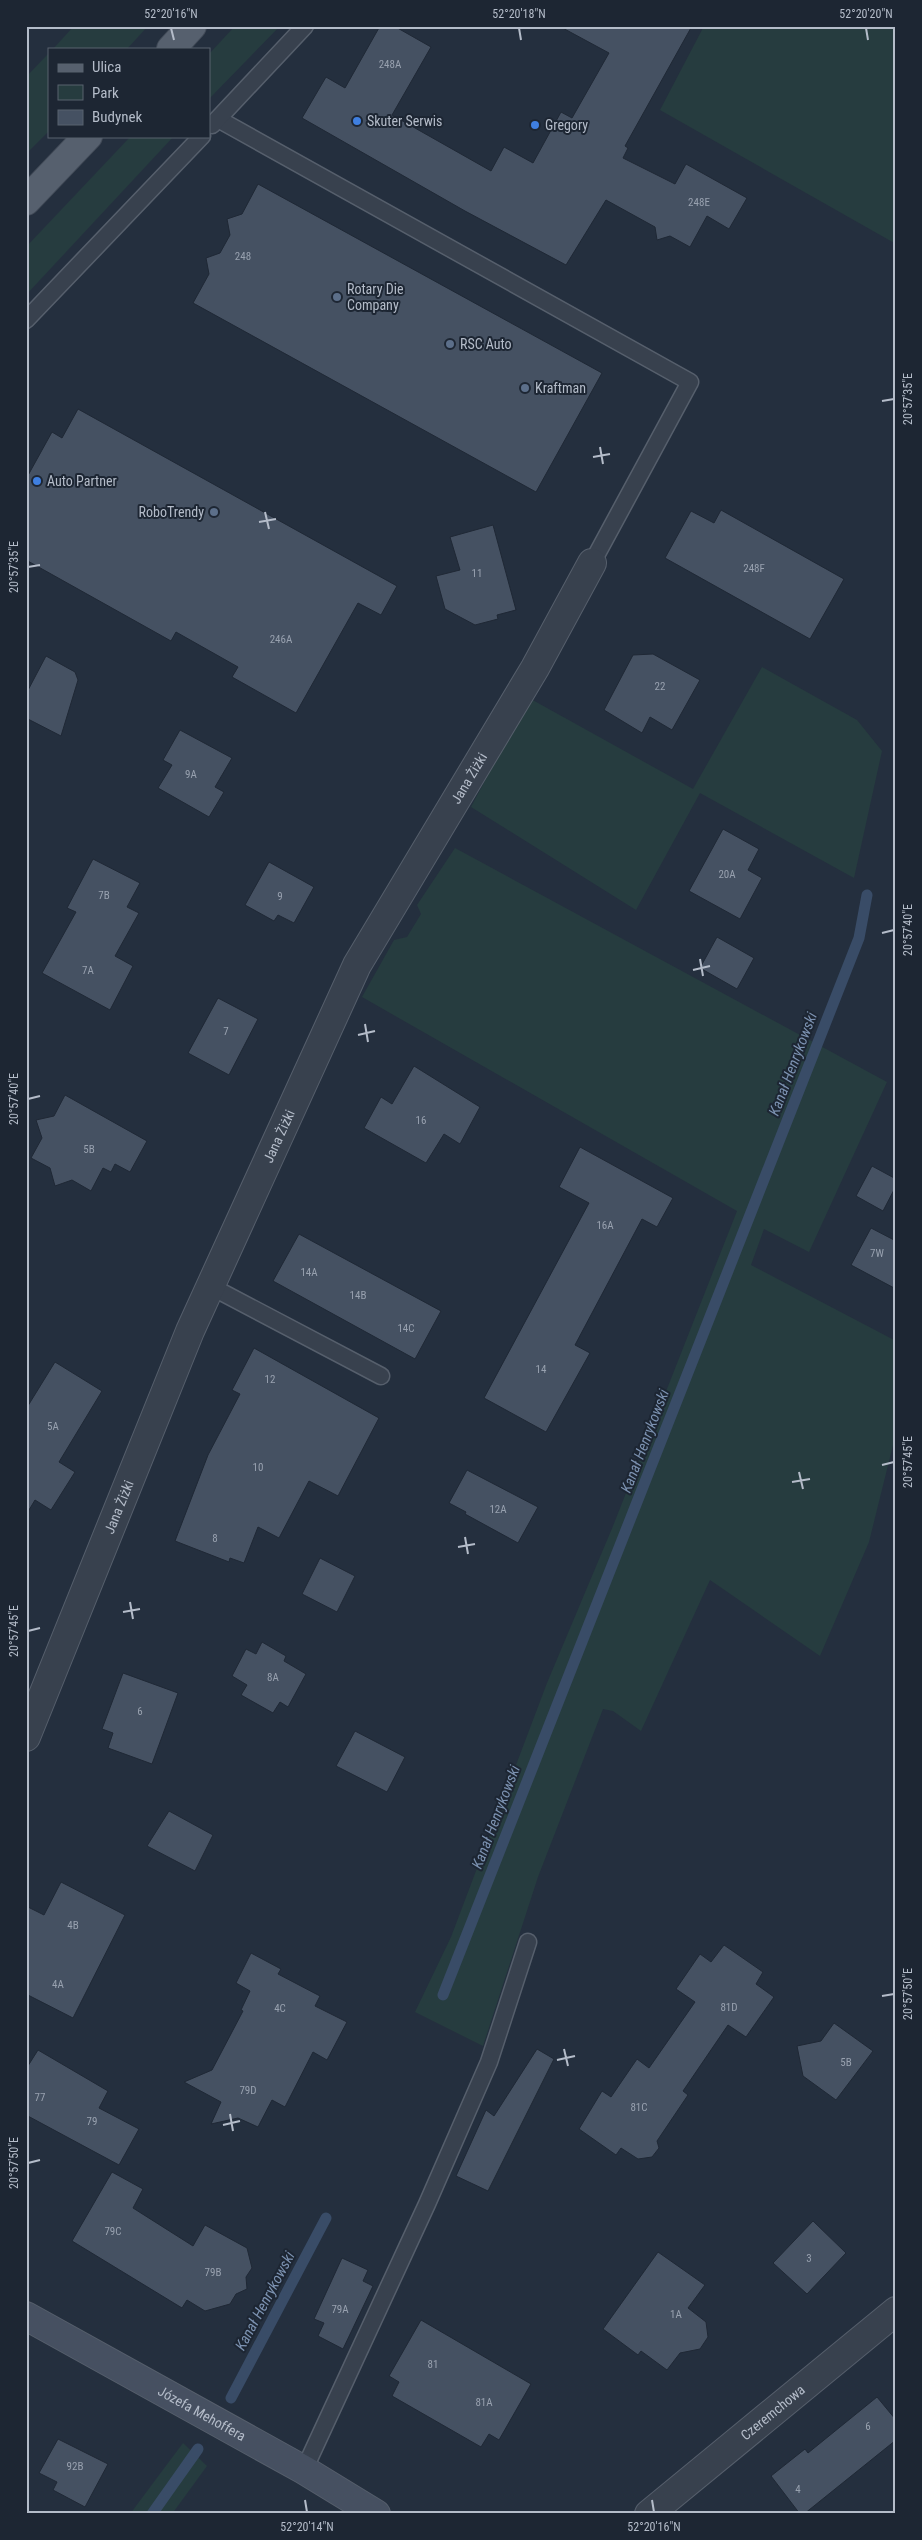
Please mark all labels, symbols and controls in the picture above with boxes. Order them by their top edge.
text: 52°20'16"N [144,7,198,21]
text: 52°20'18"N [492,7,546,21]
text: 52°20'20"N [839,7,893,21]
legend [48,48,210,138]
text: Ulica [92,58,121,76]
house number: 248A [379,58,402,71]
text: Park [92,84,119,102]
text: Budynek [92,108,142,126]
place label: Skuter Serwis [367,113,442,129]
marker: Skuter Serwis [351,115,363,127]
place label: Gregory [545,117,588,133]
marker: Gregory [529,119,541,131]
house number: 248E [688,196,710,209]
house number: 248 [235,250,251,263]
place label: Rotary Die Company [347,281,404,313]
marker: Rotary Die Company [331,291,343,303]
place label: RSC Auto [460,336,512,352]
marker: RSC Auto [444,338,456,350]
text: 20°57'35"E [901,373,915,425]
place label: Kraftman [535,380,586,396]
marker: Kraftman [519,382,531,394]
place label: Auto Partner [47,473,117,489]
marker: Auto Partner [31,475,43,487]
place label: RoboTrendy [139,504,204,520]
marker: RoboTrendy [208,506,220,518]
text: 20°57'35"E [7,541,21,593]
house number: 248F [743,562,765,575]
house number: 11 [472,567,482,580]
house number: 246A [270,633,293,646]
house number: 22 [655,680,665,693]
street label: Jana Żiżki [448,750,490,806]
house number: 9A [185,768,198,781]
house number: 20A [718,868,736,881]
house number: 7B [98,889,110,902]
house number: 9 [277,890,283,903]
text: 20°57'40"E [901,904,915,956]
house number: 7A [82,964,95,977]
water label: Kanał Henrykowski [765,1009,821,1118]
house number: 7 [223,1025,229,1038]
text: 20°57'40"E [7,1073,21,1125]
street label: Jana Żiżki [260,1107,298,1165]
house number: 16 [416,1114,426,1127]
house number: 5B [83,1143,95,1156]
house number: 16A [596,1219,614,1232]
house number: 7W [870,1247,885,1260]
house number: 14A [300,1266,318,1279]
house number: 14B [350,1289,366,1302]
house number: 14C [397,1322,415,1335]
house number: 14 [536,1363,547,1376]
house number: 12 [265,1373,275,1386]
water label: Kanał Henrykowski [617,1386,673,1495]
house number: 5A [47,1420,60,1433]
text: 20°57'45"E [901,1436,915,1488]
house number: 10 [253,1461,263,1474]
street label: Jana Żiżki [101,1478,137,1536]
house number: 12A [489,1503,507,1516]
house number: 8 [212,1532,218,1545]
text: 20°57'45"E [7,1605,21,1657]
house number: 8A [267,1671,280,1684]
house number: 6 [137,1705,143,1718]
water label: Kanał Henrykowski [468,1762,524,1871]
house number: 4B [67,1919,79,1932]
text: 20°57'50"E [901,1968,915,2020]
house number: 4A [52,1978,65,1991]
house number: 81D [720,2001,738,2014]
house number: 4C [274,2002,286,2015]
house number: 5B [840,2056,852,2069]
house number: 79D [239,2084,257,2097]
house number: 77 [35,2091,45,2104]
house number: 81C [630,2101,648,2114]
house number: 79 [87,2115,97,2128]
text: 20°57'50"E [7,2137,21,2189]
house number: 79C [104,2225,122,2238]
water label: Kanał Henrykowski [231,2248,299,2353]
house number: 3 [806,2252,812,2265]
house number: 79B [205,2266,221,2279]
house number: 79A [331,2303,349,2316]
house number: 1A [670,2308,683,2321]
house number: 81 [428,2358,438,2371]
street label: Czeremchowa [737,2382,808,2443]
street label: Józefa Mehoffera [155,2383,248,2444]
house number: 81A [475,2396,493,2409]
house number: 6 [865,2420,871,2433]
house number: 92B [67,2460,83,2473]
house number: 4 [795,2483,801,2496]
text: 52°20'14"N [280,2520,334,2534]
text: 52°20'16"N [627,2520,681,2534]

